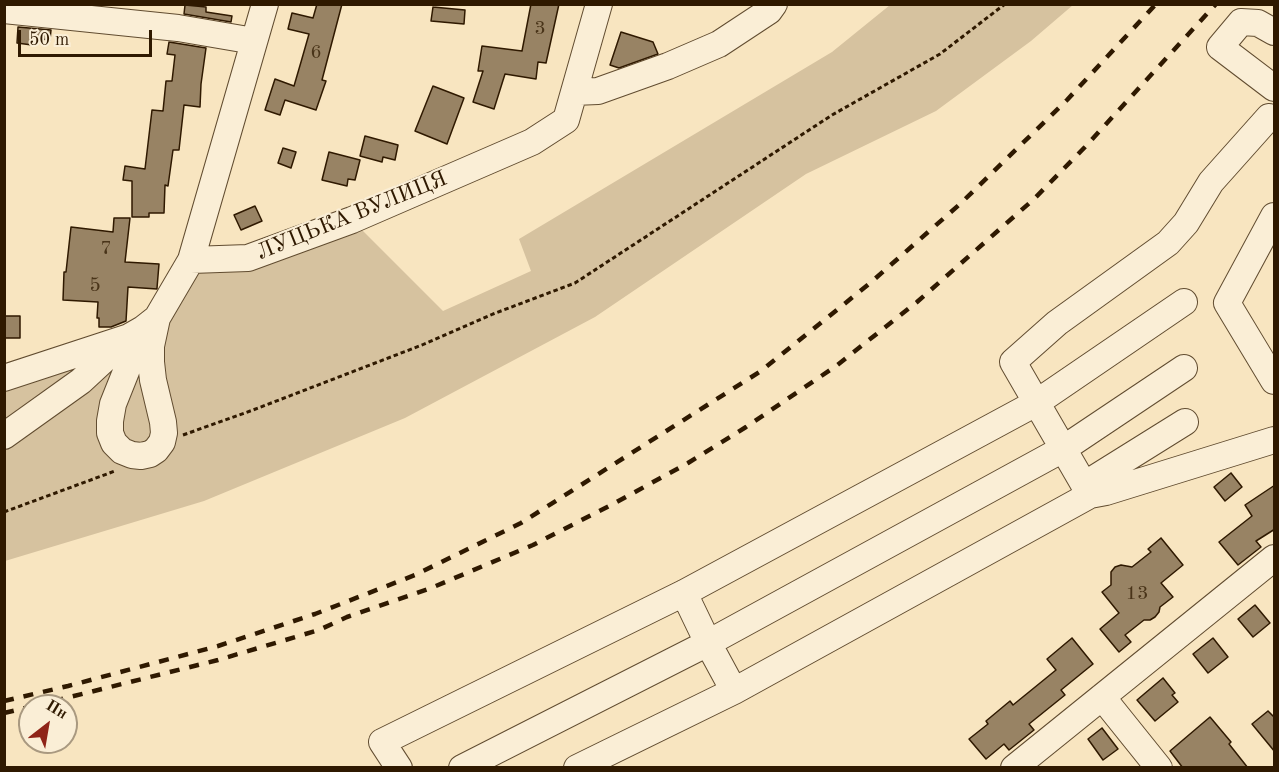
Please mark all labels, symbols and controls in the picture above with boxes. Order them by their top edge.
house number: 3 [534,17,546,41]
scale bar [21,18,154,56]
text: 50 m [29,31,69,49]
house number: 6 [310,41,322,65]
street label: ЛУЦЬКА ВУЛИЦЯ [253,166,451,266]
house number: 7 [100,237,112,261]
house number: 5 [89,274,101,298]
house number: 13 [1125,582,1149,606]
north arrow [18,694,78,754]
text: Пн [43,698,70,723]

